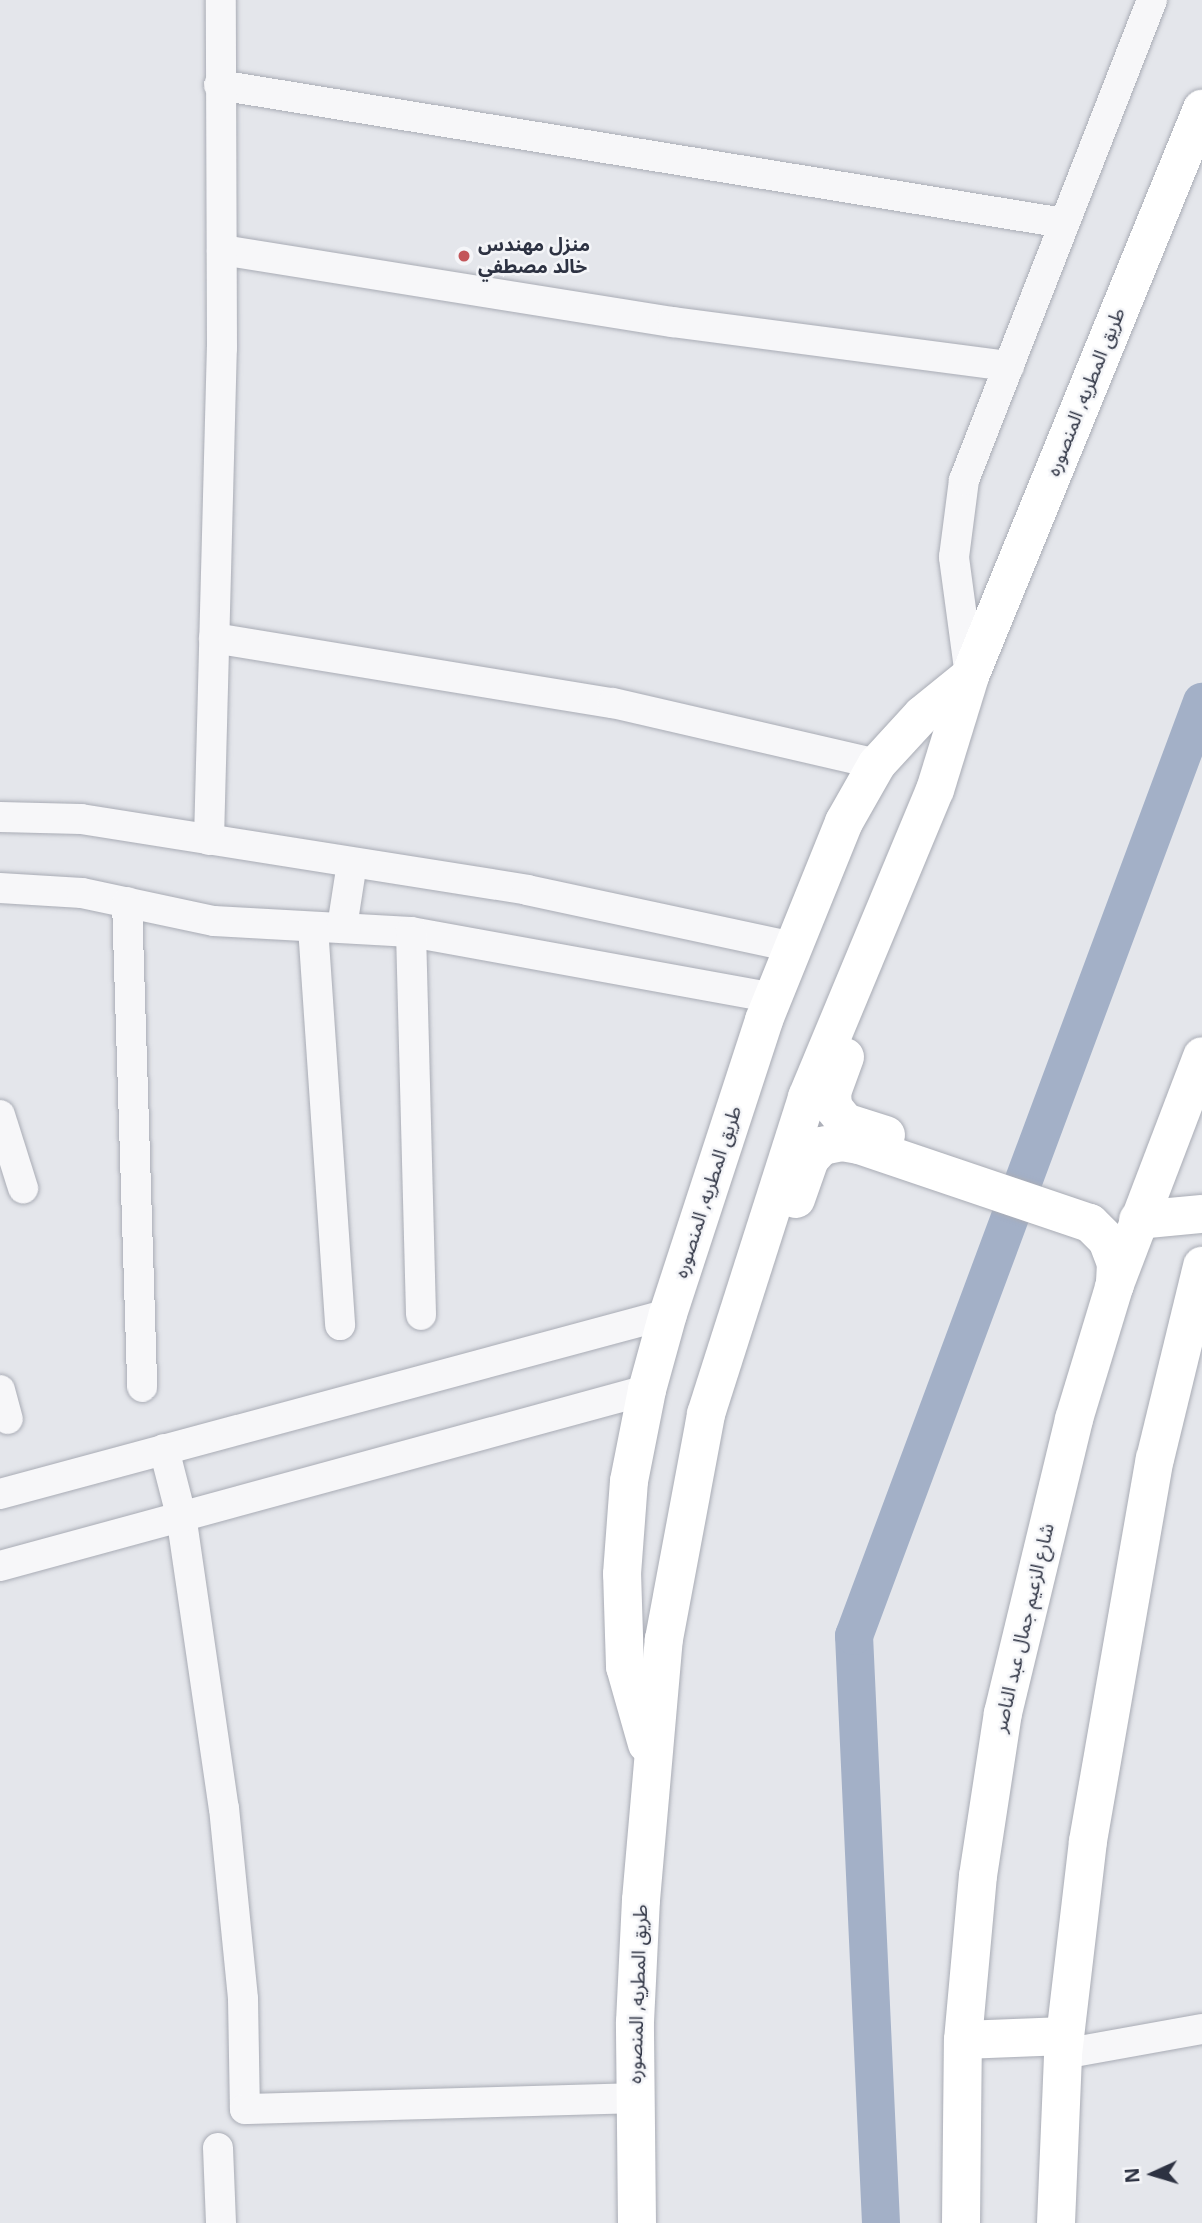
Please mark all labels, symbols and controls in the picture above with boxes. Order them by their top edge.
place label: منزل مهندس خالد مصطفي [478,234,590,278]
marker: منزل مهندس خالد مصطفي [456,248,472,264]
street label: طريق المطريه, المنصوره [1042,305,1130,479]
street label: طريق المطريه, المنصوره [669,1103,747,1281]
street label: شارع الزعيم جمال عبد الناصر [989,1521,1059,1735]
street label: طريق المطريه, المنصوره [623,1904,653,2084]
north arrow [1118,2139,1188,2209]
text: N [1119,2167,1146,2184]

